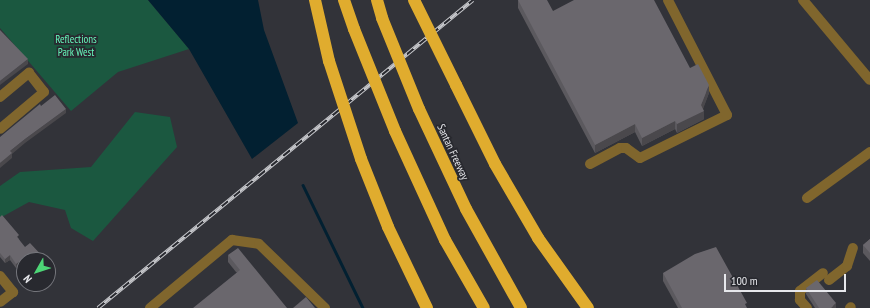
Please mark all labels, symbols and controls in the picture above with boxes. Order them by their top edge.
park label: Reflections Park West [55,33,97,59]
street label: Santan Freeway [434,122,472,182]
north arrow [16,252,56,292]
scale bar [726,266,848,292]
text: N [20,272,35,286]
text: 100 m [731,273,758,288]

